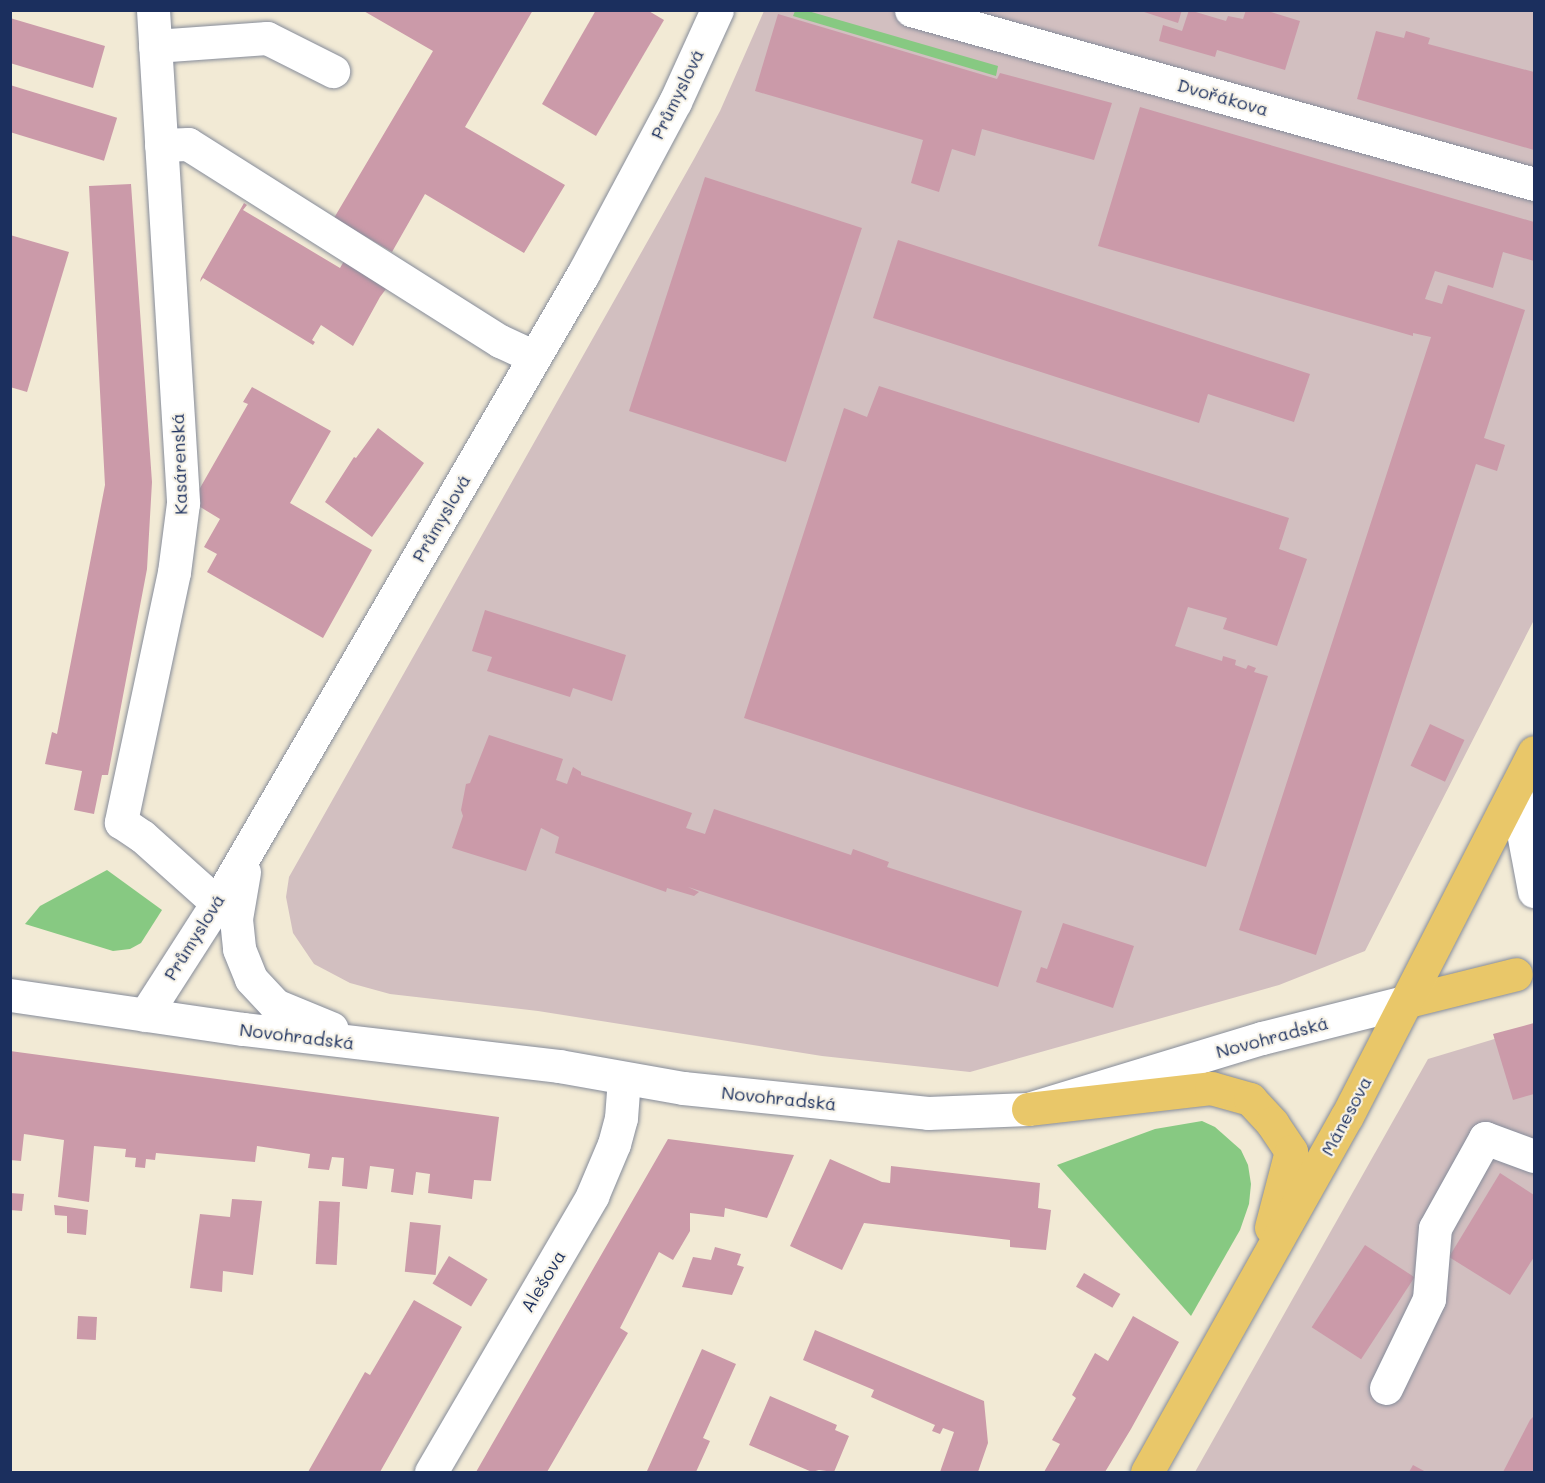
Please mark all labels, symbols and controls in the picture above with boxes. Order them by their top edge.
street label: Průmyslová [646,45,708,143]
street label: Dvořákova [1175,74,1271,120]
street label: Kasárenská [166,413,192,515]
street label: Průmyslová [407,470,475,566]
street label: Průmyslová [159,890,229,984]
street label: Novohradská [1213,1012,1331,1062]
street label: Novohradská [238,1018,356,1054]
street label: Mánesova [1316,1073,1376,1159]
street label: Novohradská [720,1081,838,1115]
street label: Alešova [516,1246,570,1316]

